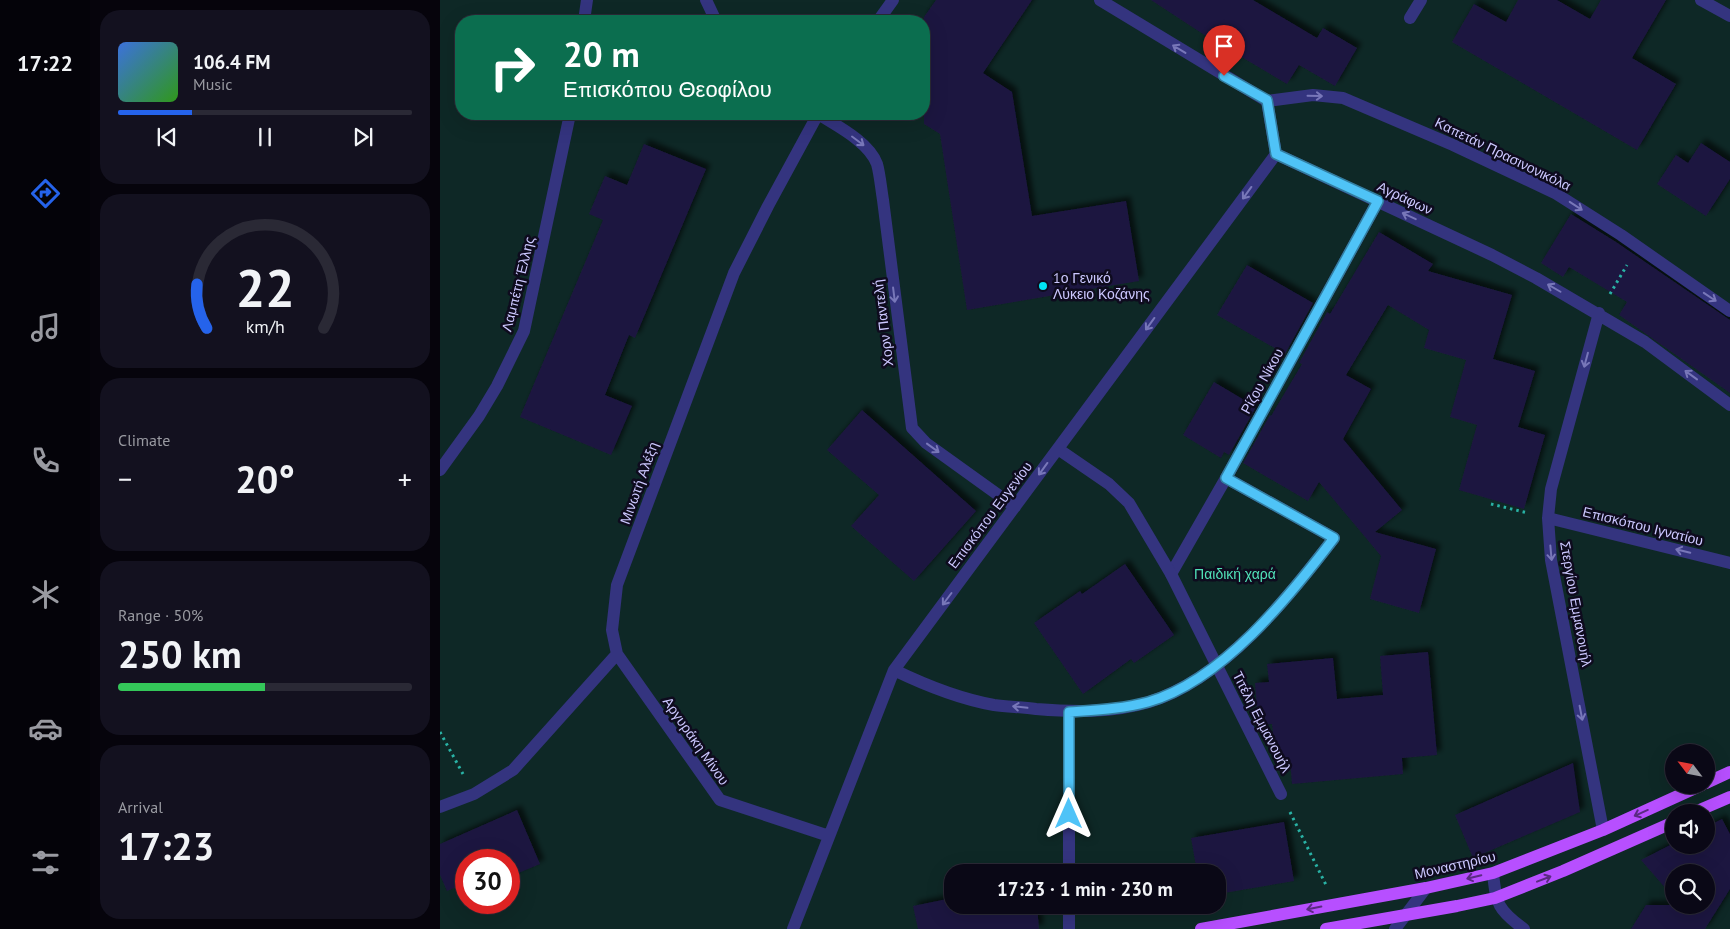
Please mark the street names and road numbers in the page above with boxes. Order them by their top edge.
street label: Καπετάν Πρασινονικόλα [1432,113,1574,195]
street label: Αγράφων [1374,177,1436,219]
street label: Λαμπέτη Έλλης [498,234,539,333]
street label: Χορν Παντελή [869,278,897,368]
street label: Ρίζου Νίκου [1237,345,1287,417]
street label: Μινωτή Αλέξη [616,439,662,527]
street label: Επισκόπου Ευγενίου [944,458,1036,572]
street label: Επισκόπου Ιγνατίου [1581,502,1705,550]
street label: Στεργίου Εμμανουήλ [1556,540,1596,668]
street label: Τιτέλη Εμμανουήλ [1229,668,1295,776]
street label: Αργυράκη Μίνου [659,693,733,789]
street label: Μοναστηρίου [1413,847,1497,883]

